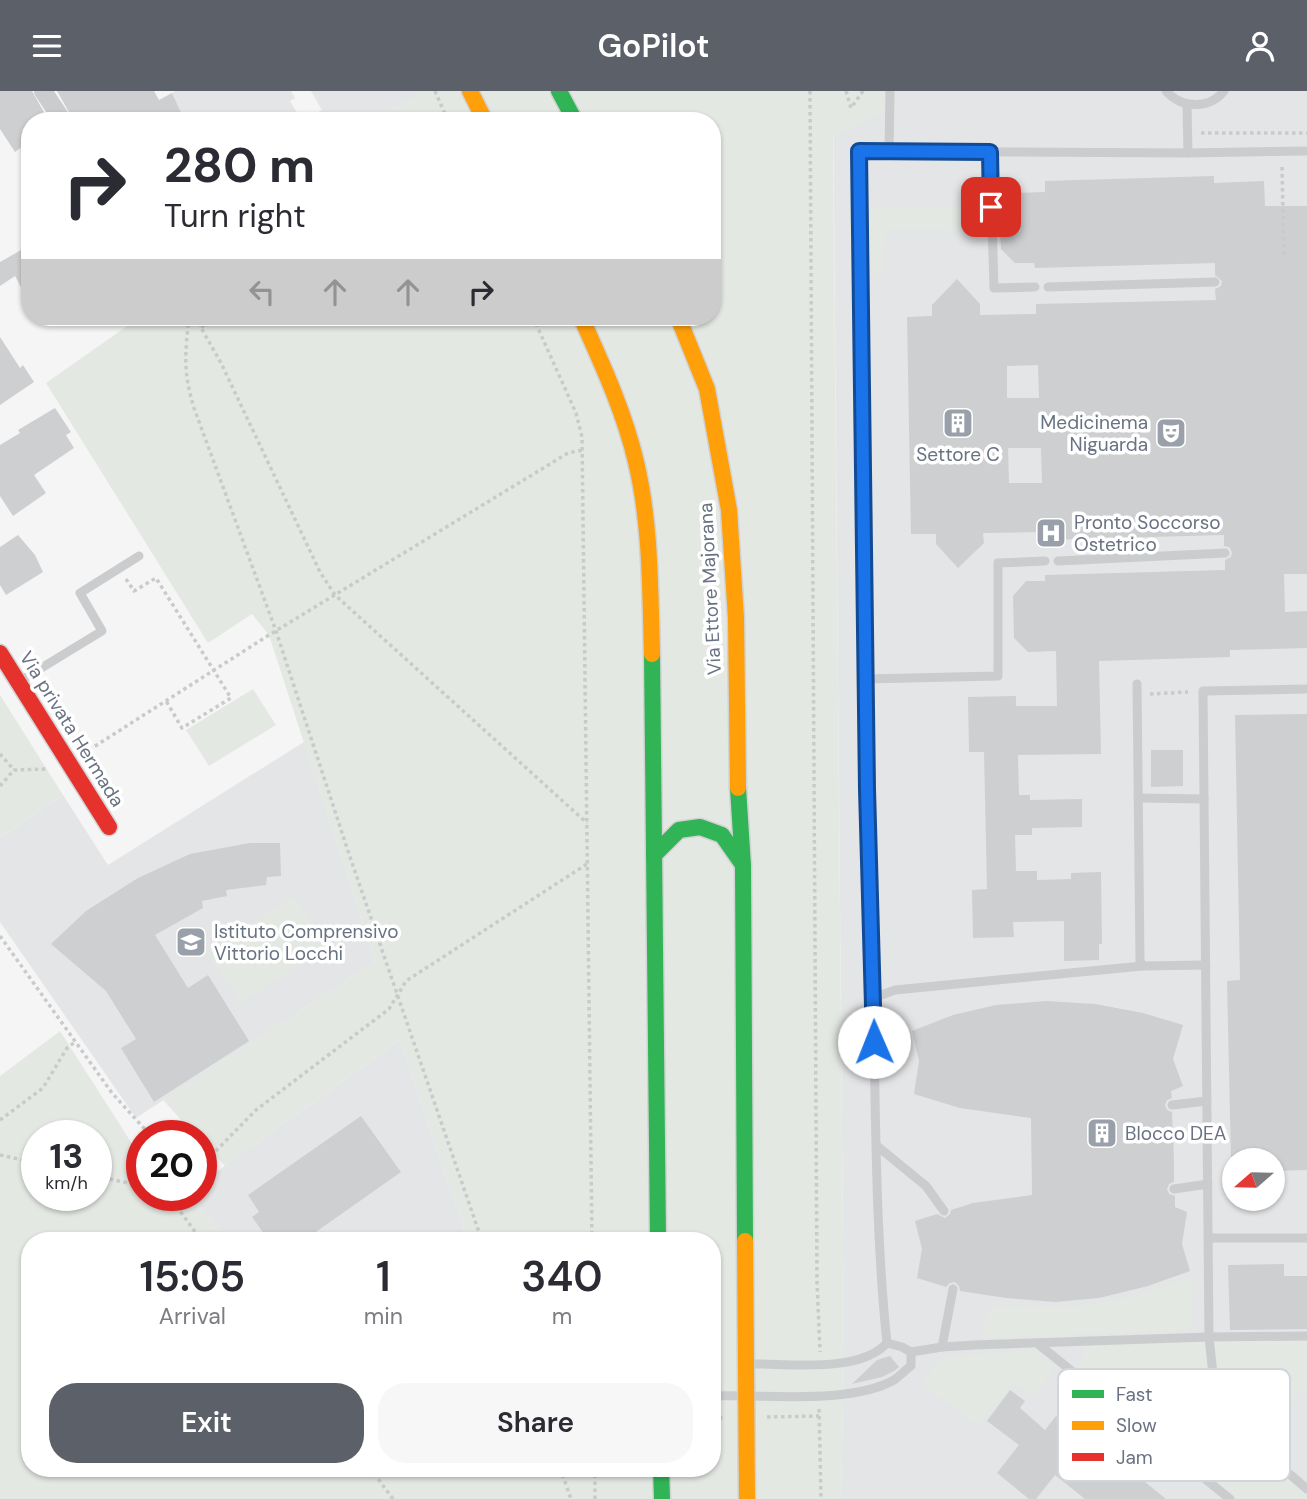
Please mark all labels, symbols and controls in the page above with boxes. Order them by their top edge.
text: GoPilot [597,25,710,67]
icon: menu [28,27,66,65]
icon: person [1241,27,1279,65]
text: 280 m [164,133,315,197]
icon: right [49,140,140,231]
pin [961,177,1021,237]
icon: arrive [972,188,1010,226]
text: Turn right [164,195,306,237]
icon: left [243,273,281,311]
icon: ahead [316,273,354,311]
icon: ahead [389,273,427,311]
icon: right [462,273,500,311]
building icon: Settore C [941,406,975,440]
place label: Medicinema Niguarda [1040,410,1148,457]
theatre icon: Medicinema Niguarda [1154,416,1188,450]
place label: Settore C [916,442,1000,467]
street label: Via Ettore Majorana [693,502,727,676]
place label: Pronto Soccorso Ostetrico [1074,510,1221,557]
hospital icon: Pronto Soccorso Ostetrico [1034,516,1068,550]
street label: Via privata Hermada [14,647,130,811]
place label: Istituto Comprensivo Vittorio Locchi [214,919,398,966]
school or university icon: Istituto Comprensivo Vittorio Locchi [174,925,208,959]
position arrow [837,1005,911,1079]
building icon: Blocco DEA [1085,1116,1119,1150]
speed limit sign: 20 [126,1120,217,1211]
place label: Blocco DEA [1125,1121,1227,1146]
text: 13 [50,1133,83,1179]
north arrow [1222,1148,1284,1211]
map controls [1222,1148,1285,1211]
text: km/h [45,1171,88,1195]
text: 15:05 [139,1249,245,1304]
text: 1 [376,1249,391,1304]
text: 340 [521,1249,603,1304]
text: Arrival [159,1301,226,1331]
text: min [364,1301,403,1331]
text: m [552,1301,572,1331]
legend [1058,1369,1290,1481]
text: Fast [1116,1382,1152,1407]
button: Exit [49,1383,364,1463]
button: Share [378,1383,693,1463]
text: Slow [1116,1413,1157,1438]
text: Jam [1116,1445,1153,1470]

